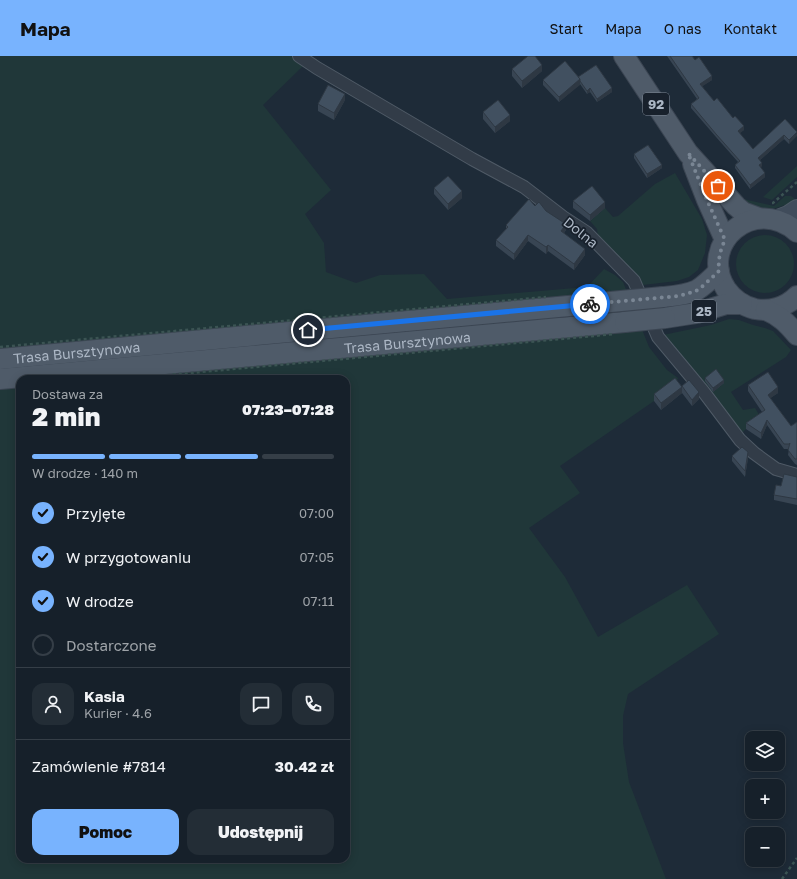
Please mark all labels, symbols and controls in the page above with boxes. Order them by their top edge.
text: Mapa [20,17,71,40]
text: Start [550,20,583,37]
text: Mapa [605,20,642,37]
text: O nas [664,20,701,37]
text: Kontakt [723,20,777,37]
road number: 92 [643,93,669,115]
pin [701,169,735,203]
icon: bag [707,175,729,197]
street label: Dolna [560,213,602,251]
courier [570,284,610,324]
icon: bike [579,293,601,315]
road number: 25 [692,300,716,322]
pin [291,313,325,347]
icon: home [297,319,319,341]
street label: Trasa Bursztynowa [343,328,471,356]
street label: Trasa Bursztynowa [12,337,141,366]
text: Dostawa za [32,386,103,402]
text: 07:23–07:28 [242,400,334,418]
text: 2 min [32,401,100,432]
text: W drodze · 140 m [32,465,138,481]
icon: check [32,502,54,524]
text: Przyjęte [66,504,125,522]
text: 07:00 [299,505,334,521]
icon: check [32,546,54,568]
text: W przygotowaniu [66,548,191,566]
text: 07:05 [300,549,334,565]
icon: check [32,590,54,612]
text: W drodze [66,592,134,610]
text: 07:11 [303,593,334,609]
text: Dostarczone [66,636,156,654]
button: person [32,683,74,725]
button: chat [240,683,282,725]
button: phone [292,683,334,725]
text: Kasia [84,687,125,705]
text: Kurier · 4.6 [84,705,152,721]
map controls [745,731,785,867]
button: layers [745,731,785,771]
text: Zamówienie #7814 [32,757,166,775]
text: 30.42 zł [275,757,334,775]
button: + [745,779,785,819]
button: Pomoc [32,809,179,855]
button: Udostępnij [187,809,334,855]
button: − [745,827,785,867]

